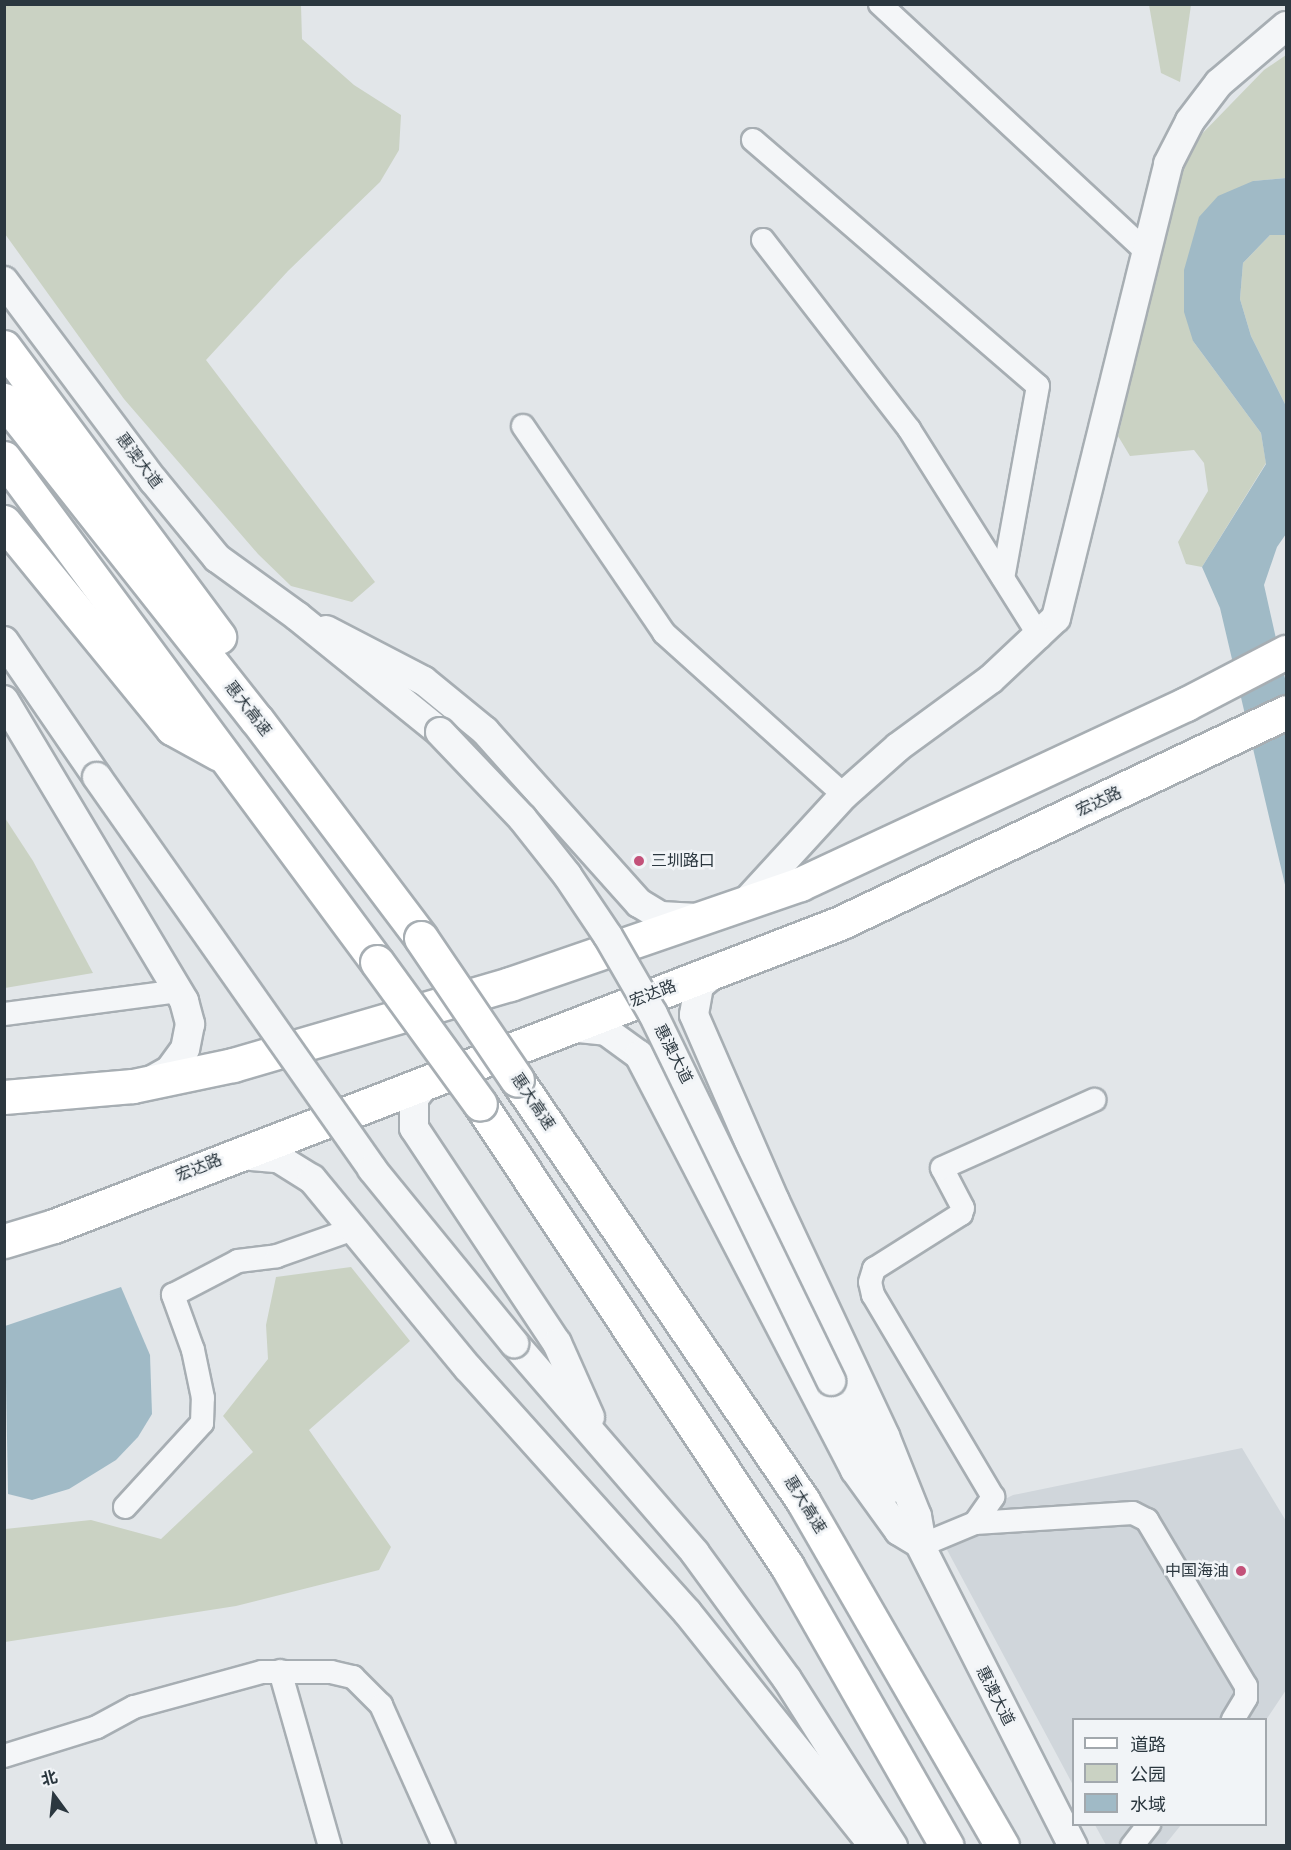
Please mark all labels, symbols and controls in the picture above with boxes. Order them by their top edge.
street label: 惠澳大道 [112,430,166,492]
street label: 惠大高速 [221,678,275,740]
street label: 宏达路 [1073,783,1125,821]
place label: 三圳路口 [651,851,715,871]
marker: 三圳路口 [632,854,646,868]
street label: 宏达路 [627,976,679,1012]
street label: 惠澳大道 [650,1021,696,1087]
street label: 惠大高速 [507,1070,559,1134]
street label: 宏达路 [173,1150,225,1186]
street label: 惠大高速 [780,1473,830,1537]
place label: 中国海油 [1165,1561,1229,1581]
marker: 中国海油 [1234,1564,1248,1578]
street label: 惠澳大道 [972,1663,1018,1729]
legend [1072,1718,1267,1826]
text: 道路 [1130,1734,1166,1756]
text: 公园 [1130,1764,1166,1786]
north arrow [24,1766,84,1826]
text: 北 [39,1767,60,1790]
text: 水域 [1130,1794,1166,1816]

